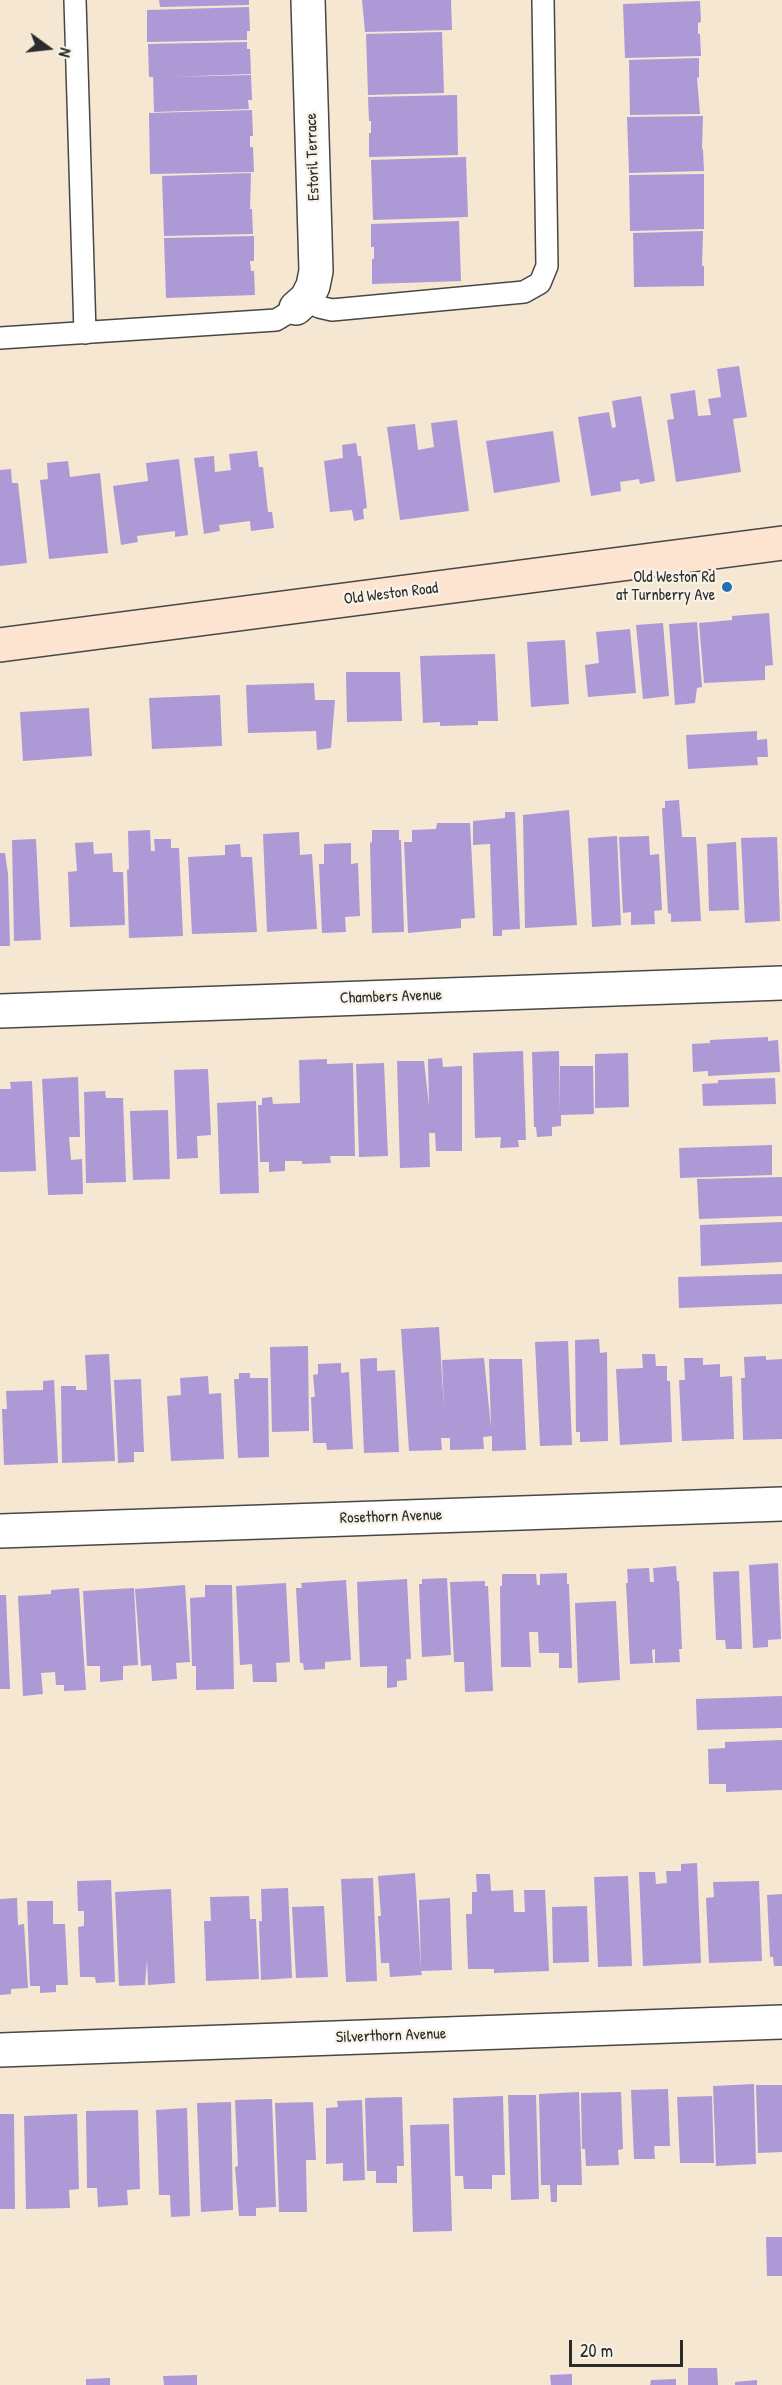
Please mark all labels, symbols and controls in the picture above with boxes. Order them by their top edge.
north arrow [18,18,78,78]
text: N [54,46,77,60]
street label: Estoril Terrace [302,113,324,201]
place label: Old Weston Rd at Turnberry Ave [616,568,715,606]
street label: Old Weston Road [343,579,439,609]
marker: Old Weston Rd at Turnberry Ave [720,580,734,594]
street label: Chambers Avenue [340,986,442,1008]
street label: Rosethorn Avenue [339,1506,443,1528]
street label: Silverthorn Avenue [335,2024,447,2048]
scale bar [572,2328,686,2366]
text: 20 m [580,2338,613,2363]

